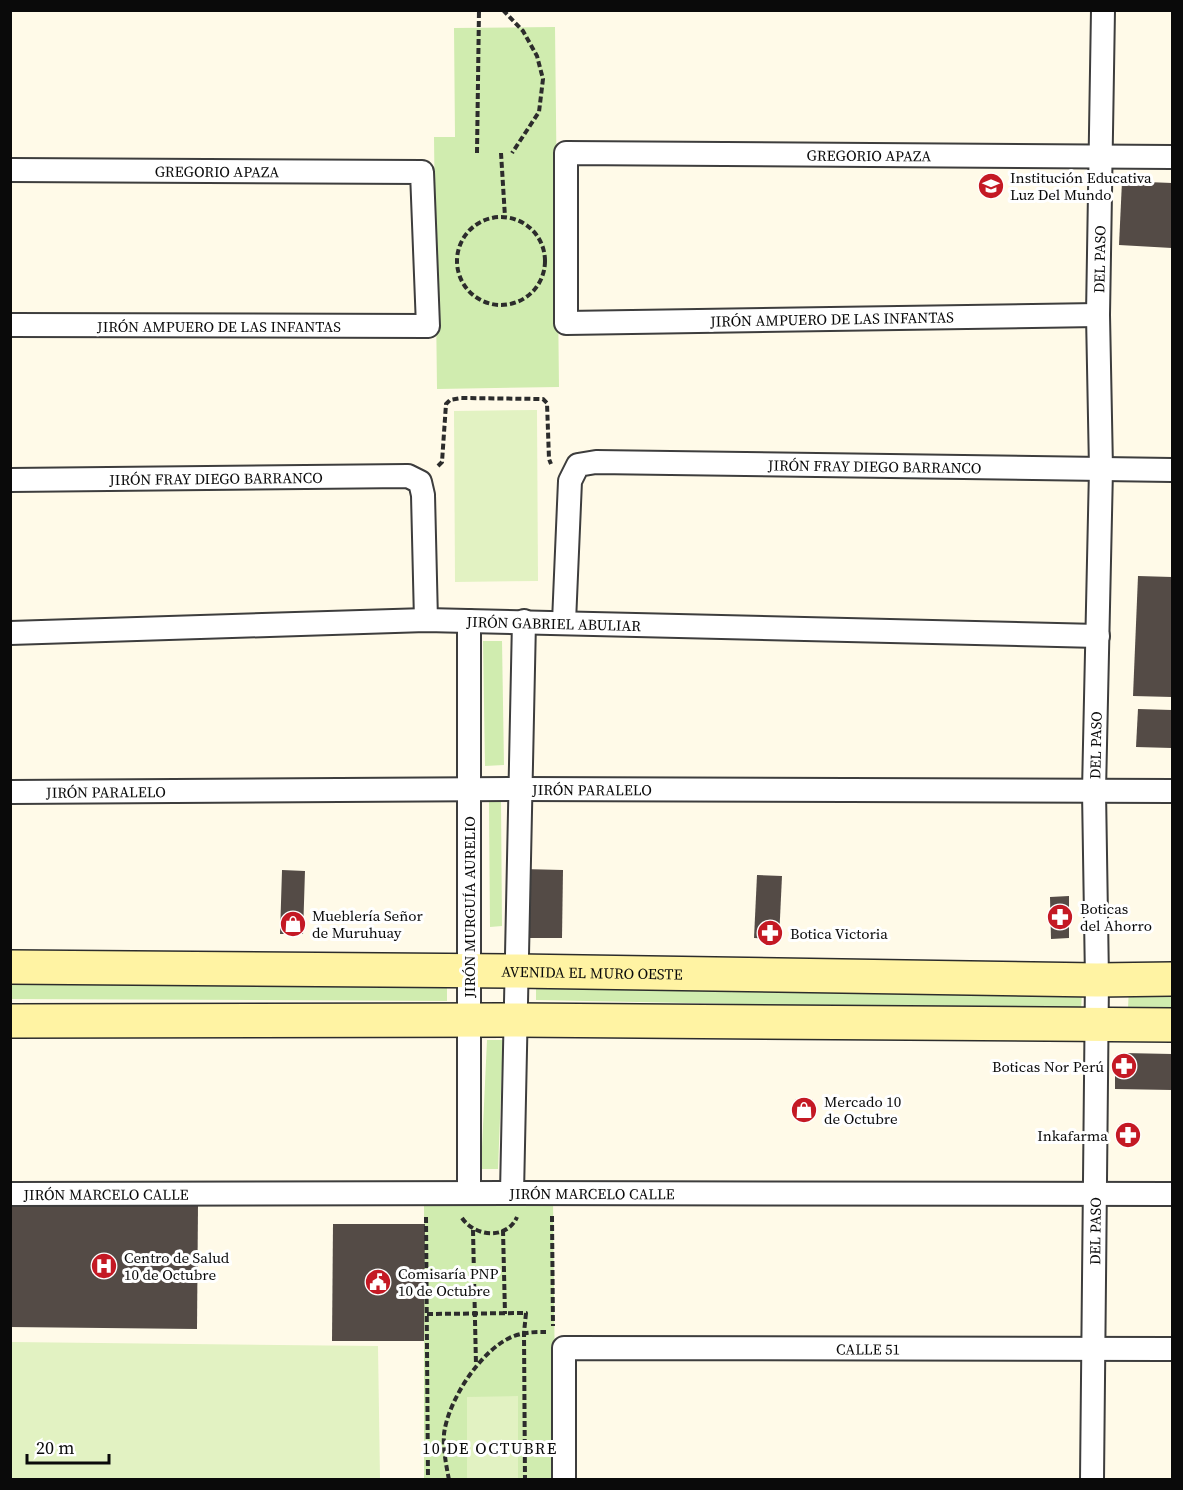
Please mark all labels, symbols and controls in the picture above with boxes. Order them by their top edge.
street label: GREGORIO APAZA [807,144,931,166]
street label: GREGORIO APAZA [155,160,279,182]
place label: Institución Educativa Luz Del Mundo [1010,167,1152,205]
school or university icon: Institución Educativa Luz Del Mundo [976,171,1006,201]
street label: DEL PASO [1088,225,1110,293]
street label: JIRÓN AMPUERO DE LAS INFANTAS [709,306,954,332]
street label: JIRÓN AMPUERO DE LAS INFANTAS [96,316,341,337]
street label: JIRÓN FRAY DIEGO BARRANCO [767,454,982,478]
street label: JIRÓN FRAY DIEGO BARRANCO [108,466,323,490]
street label: JIRÓN GABRIEL ABULIAR [465,610,642,636]
street label: DEL PASO [1084,711,1106,779]
street label: JIRÓN PARALELO [531,779,652,800]
street label: JIRÓN PARALELO [45,781,166,802]
street label: JIRÓN MURGUÍA AURELIO [459,816,480,999]
place label: Boticas del Ahorro [1080,898,1152,936]
pharmacy icon: Boticas del Ahorro [1045,902,1075,932]
place label: Mueblería Señor de Muruhuay [312,905,424,943]
shop icon: Mueblería Señor de Muruhuay [278,909,308,939]
pharmacy icon: Botica Victoria [755,918,785,948]
place label: Botica Victoria [790,923,888,944]
street label: AVENIDA EL MURO OESTE [501,960,683,984]
pharmacy icon: Boticas Nor Perú [1109,1051,1139,1081]
place label: Boticas Nor Perú [992,1056,1104,1077]
place label: Mercado 10 de Octubre [824,1091,901,1129]
shop icon: Mercado 10 de Octubre [789,1095,819,1125]
pharmacy icon: Inkafarma [1113,1120,1143,1150]
place label: Inkafarma [1037,1125,1108,1146]
street label: JIRÓN MARCELO CALLE [508,1182,675,1204]
street label: JIRÓN MARCELO CALLE [22,1183,189,1204]
street label: DEL PASO [1084,1197,1105,1265]
place label: Centro de Salud 10 de Octubre [124,1247,230,1285]
hospital icon: Centro de Salud 10 de Octubre [89,1251,119,1281]
place label: Comisaría PNP 10 de Octubre [398,1263,498,1301]
public building icon: Comisaría PNP 10 de Octubre [363,1267,393,1297]
street label: CALLE 51 [836,1338,900,1359]
scale bar [27,1427,110,1465]
text: 20 m [36,1435,74,1460]
district label: 10 DE OCTUBRE [422,1437,558,1459]

